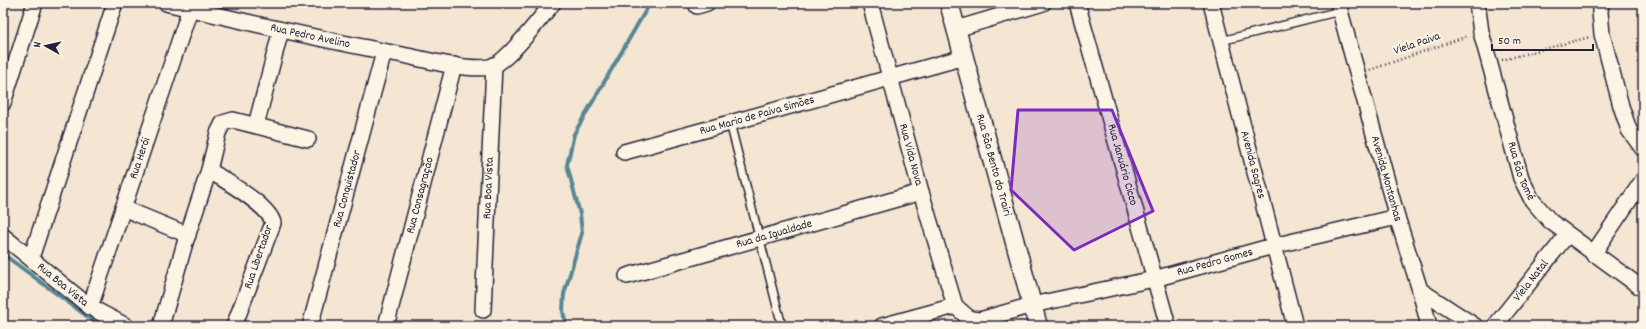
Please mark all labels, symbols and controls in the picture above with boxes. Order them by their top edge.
street label: Rua Pedro Avelino [269,19,352,53]
north arrow [26,26,66,66]
scale bar [1492,26,1593,52]
street label: Viela Paiva [1391,28,1443,60]
text: 50 m [1498,33,1521,50]
text: N [30,41,46,49]
street label: Rua Mario de Paiva Simões [698,91,816,139]
street label: Rua São Bento do Trairi [971,112,1016,218]
street label: Rua Vida Nova [894,122,927,188]
street label: Rua Januário Cicco [1103,122,1142,207]
street label: Avenida Sagres [1236,129,1270,200]
street label: Avenida Montanhas [1366,134,1406,224]
street label: Rua Herói [125,135,155,181]
street label: Rua São Tomé [1503,140,1539,203]
street label: Rua Conquistador [328,148,366,230]
street label: Rua Consagração [402,155,438,235]
street label: Rua Boa Vista [479,156,498,219]
street label: Rua da Igualdade [734,215,814,253]
street label: Rua Libertador [240,222,278,291]
street label: Rua Pedro Gomes [1175,243,1255,281]
street label: Viela Natal [1509,256,1553,305]
street label: Rua Boa Vista [33,258,92,311]

